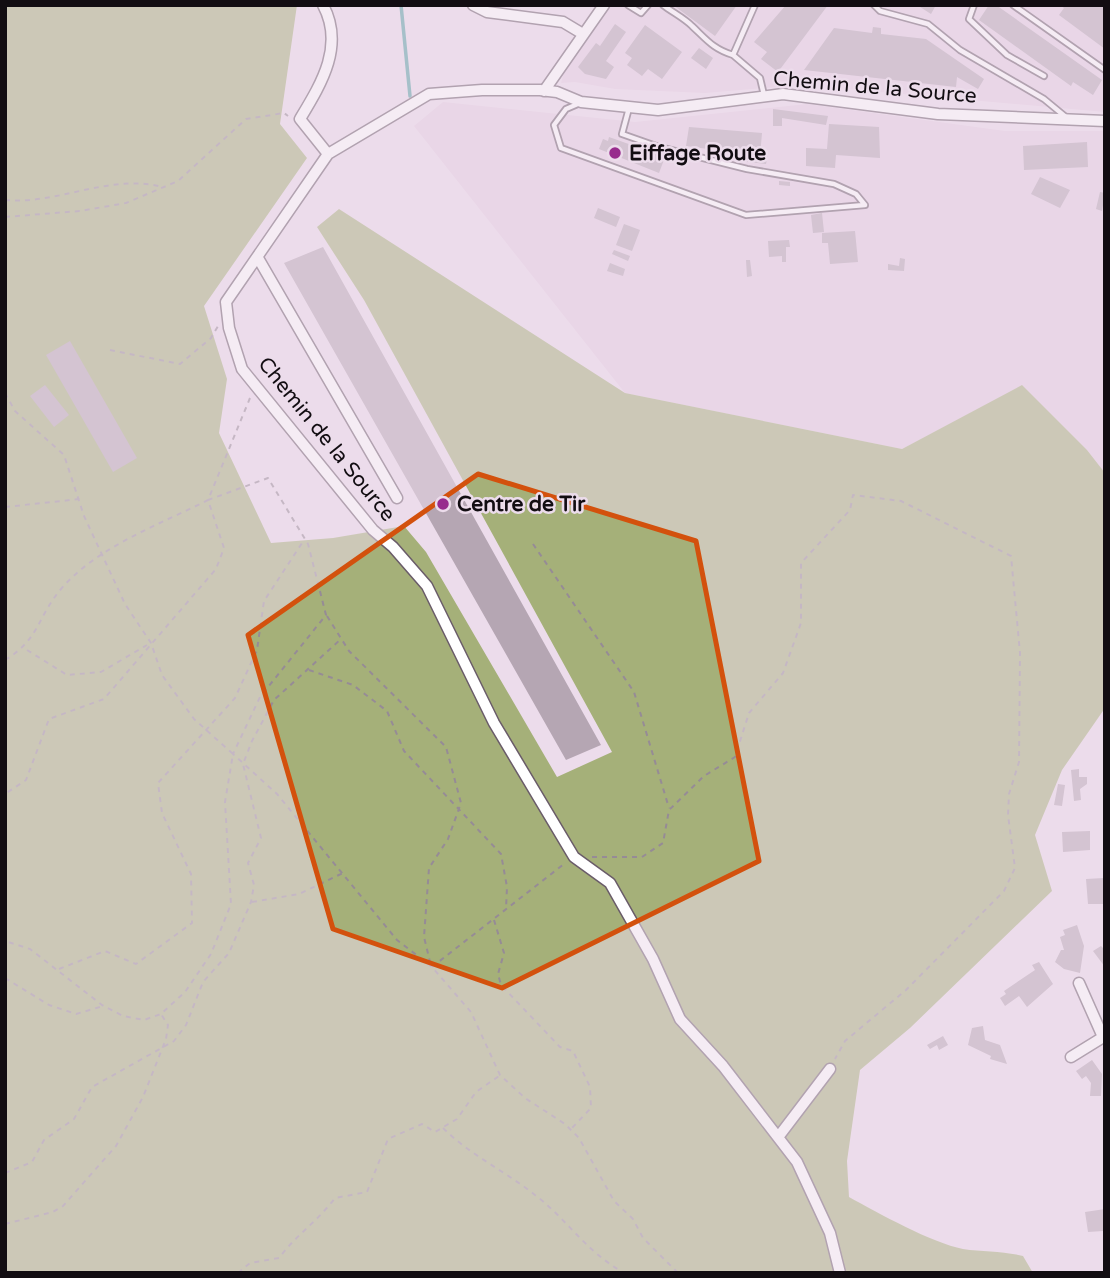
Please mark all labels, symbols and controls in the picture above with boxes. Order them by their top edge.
street label: Chemin de la Source [772,66,978,109]
place label: Eiffage Route [629,141,766,166]
marker: Eiffage Route [607,145,623,161]
street label: Chemin de la Source [253,352,401,527]
place label: Centre de Tir [457,492,586,517]
marker: Centre de Tir [435,496,451,512]

